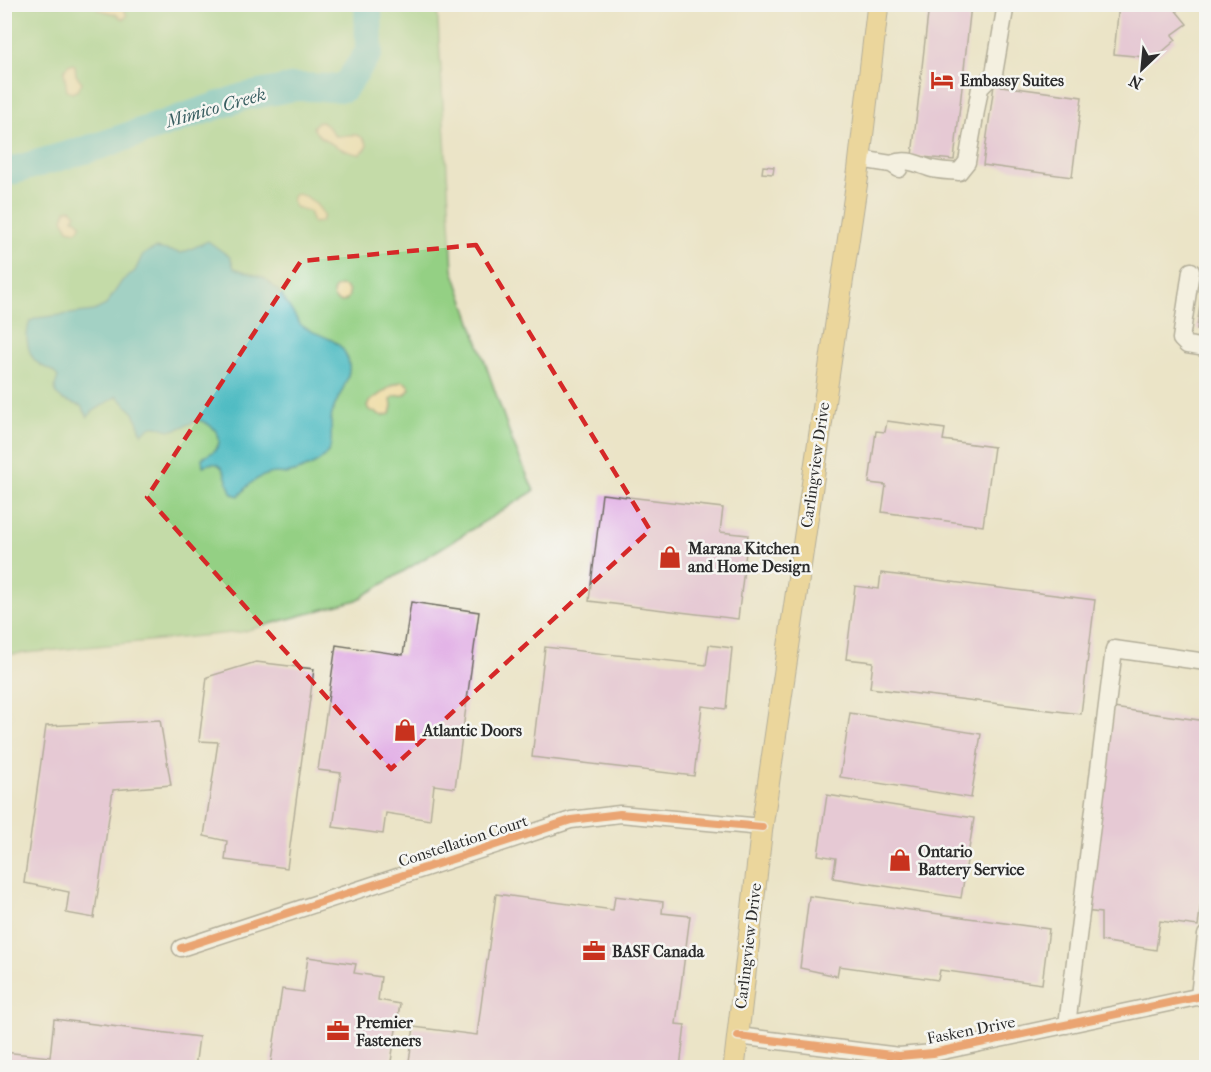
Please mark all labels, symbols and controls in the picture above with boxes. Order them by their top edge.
north arrow [1112,39,1172,99]
hotel icon: Embassy Suites [929,67,955,93]
text: N [1125,70,1145,93]
place label: Embassy Suites [960,71,1064,91]
water label: Mimico Creek [162,84,268,133]
street label: Carlingview Drive [797,401,833,529]
place label: Marana Kitchen and Home Design [687,539,811,577]
shop icon: Marana Kitchen and Home Design [657,544,683,570]
shop icon: Atlantic Doors [392,717,418,743]
place label: Atlantic Doors [422,721,522,740]
street label: Constellation Court [396,811,531,871]
place label: Ontario Battery Service [918,842,1025,880]
shop icon: Ontario Battery Service [887,847,913,873]
street label: Carlingview Drive [731,882,765,1010]
office icon: BASF Canada [581,938,607,964]
place label: BASF Canada [612,942,705,961]
street label: Fasken Drive [925,1012,1017,1048]
place label: Premier Fasteners [355,1013,421,1050]
office icon: Premier Fasteners [325,1018,351,1044]

